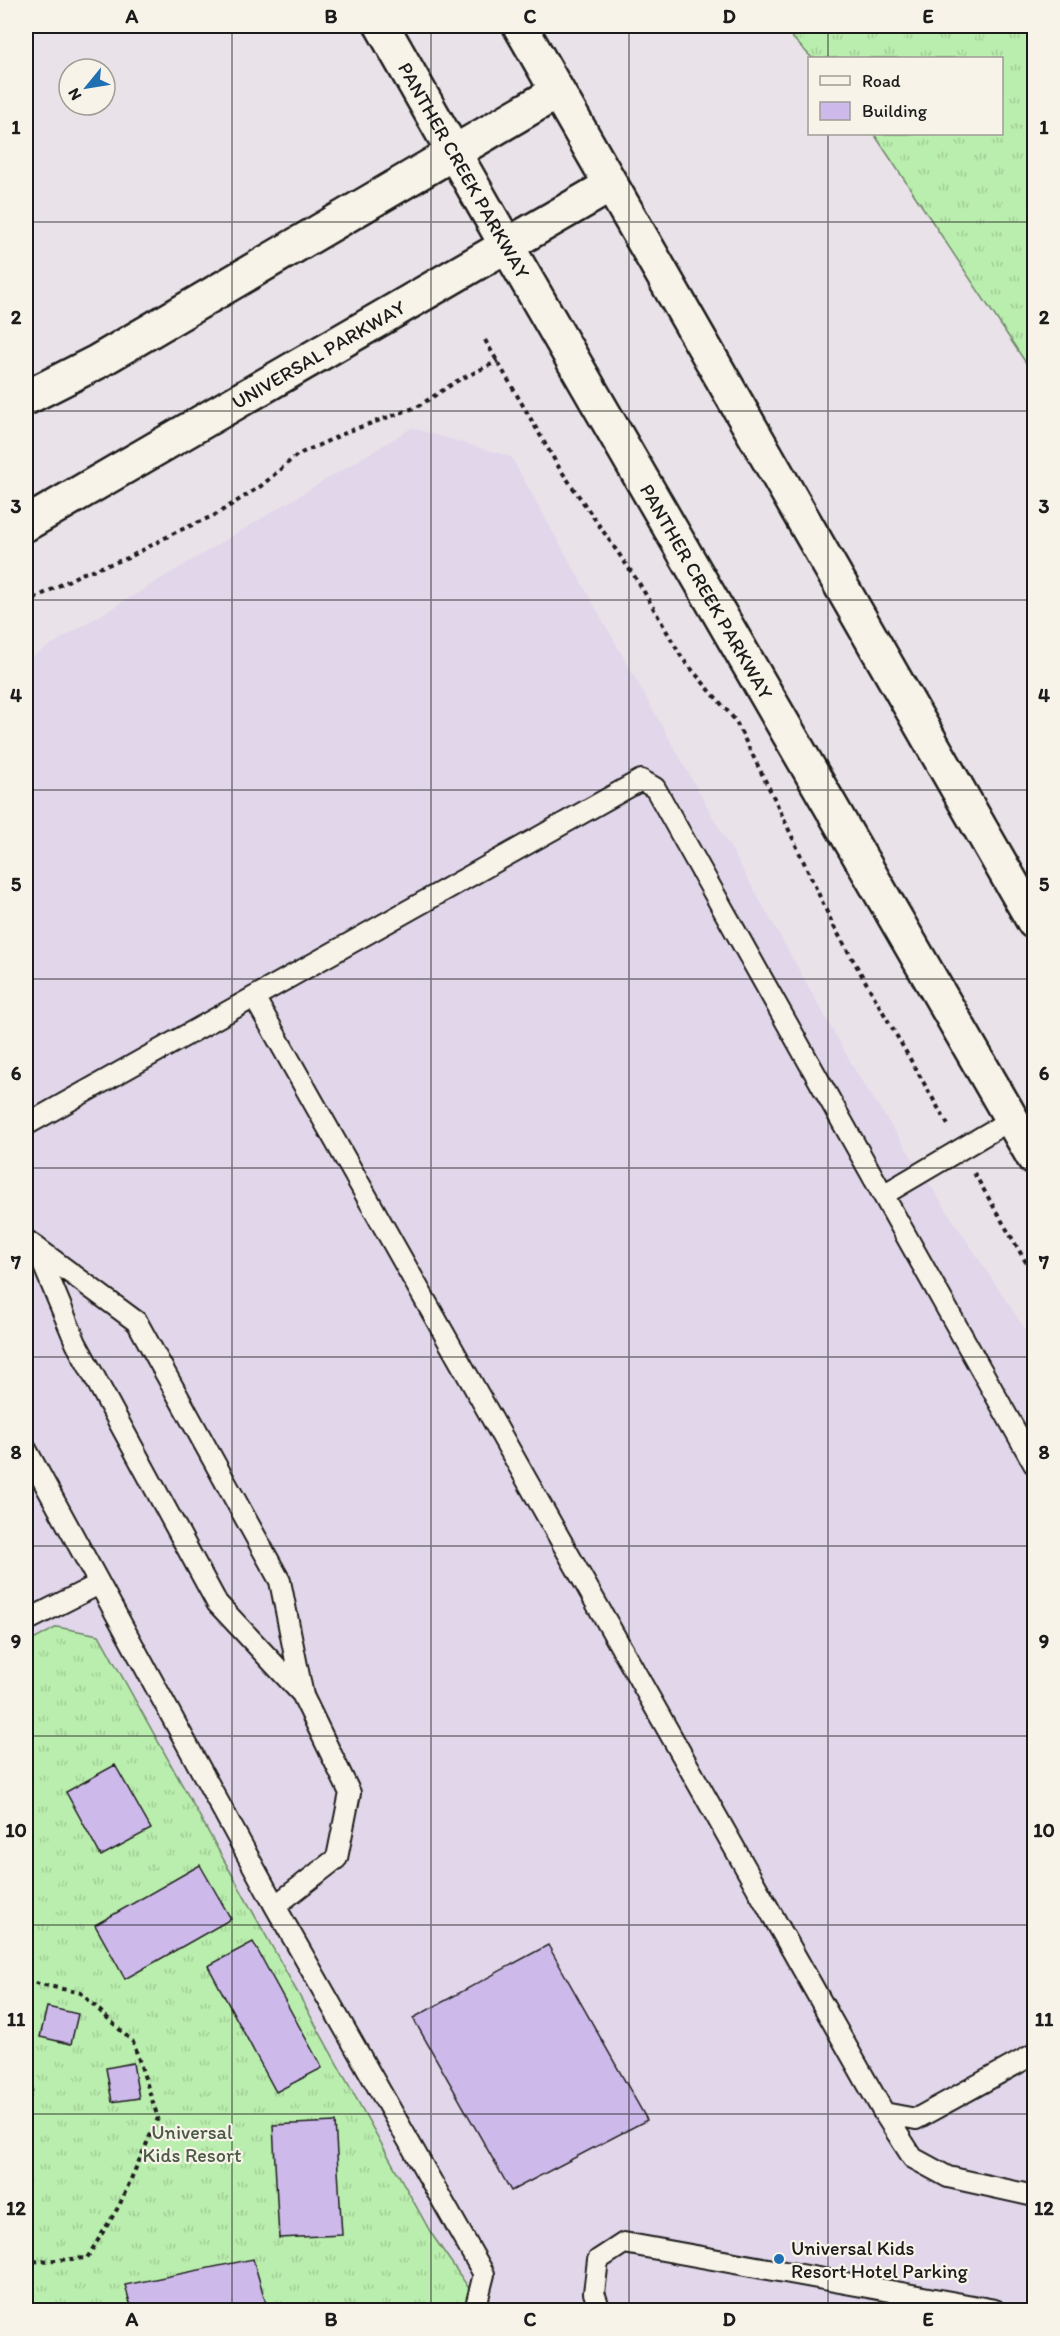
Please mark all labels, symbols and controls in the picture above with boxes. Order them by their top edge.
text: A [125,4,139,28]
text: B [325,4,338,28]
text: C [524,4,537,28]
text: D [722,4,736,28]
text: E [922,4,934,28]
north arrow [57,57,117,117]
legend [808,57,1003,135]
street label: PANTHER CREEK PARKWAY [393,58,535,283]
text: Road [862,70,901,92]
text: N [64,85,85,104]
text: Building [862,100,928,122]
text: 1 [11,115,21,139]
text: 1 [1039,115,1049,139]
street label: UNIVERSAL PARKWAY [228,295,410,414]
text: 2 [11,305,22,329]
text: 2 [1039,305,1050,329]
street label: PANTHER CREEK PARKWAY [635,479,779,704]
text: 3 [11,494,22,518]
text: 3 [1039,494,1050,518]
text: 4 [10,683,22,707]
text: 4 [1038,683,1050,707]
text: 5 [11,872,22,896]
text: 5 [1039,872,1050,896]
text: 6 [11,1061,22,1085]
text: 6 [1039,1061,1050,1085]
text: 7 [10,1250,21,1274]
text: 7 [1038,1250,1049,1274]
text: 8 [11,1440,22,1464]
text: 8 [1039,1440,1050,1464]
text: 9 [11,1629,21,1653]
text: 9 [1039,1629,1049,1653]
text: 10 [5,1818,27,1842]
text: 10 [1033,1818,1055,1842]
text: 11 [7,2007,26,2031]
text: 11 [1035,2007,1054,2031]
park label: Universal Kids Resort [143,2120,242,2167]
text: 12 [6,2196,26,2220]
text: 12 [1034,2196,1054,2220]
place label: Universal Kids Resort Hotel Parking [791,2236,969,2283]
marker: Universal Kids Resort Hotel Parking [772,2252,786,2266]
text: A [125,2307,139,2331]
text: B [325,2307,338,2331]
text: C [524,2307,537,2331]
text: D [722,2307,736,2331]
text: E [922,2307,934,2331]

